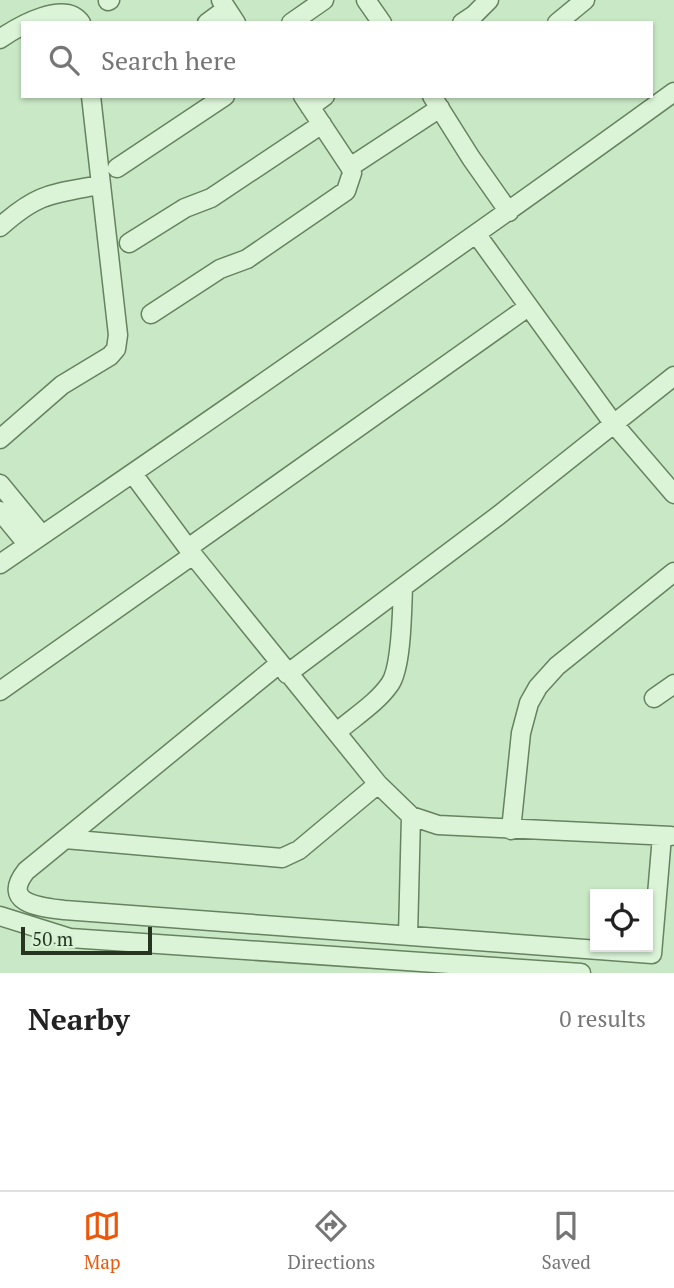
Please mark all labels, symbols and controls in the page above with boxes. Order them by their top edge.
search box [21,21,653,98]
icon: search [45,41,83,79]
text: Search here [101,43,236,77]
map controls [590,889,653,952]
button: locate [590,889,653,952]
scale bar [21,924,152,956]
text: 50 m [32,926,73,951]
text: Nearby [28,999,130,1039]
text: 0 results [559,1003,646,1034]
tab: Map [83,1207,121,1274]
tab: Directions [288,1207,375,1274]
tab: Saved [542,1207,591,1274]

